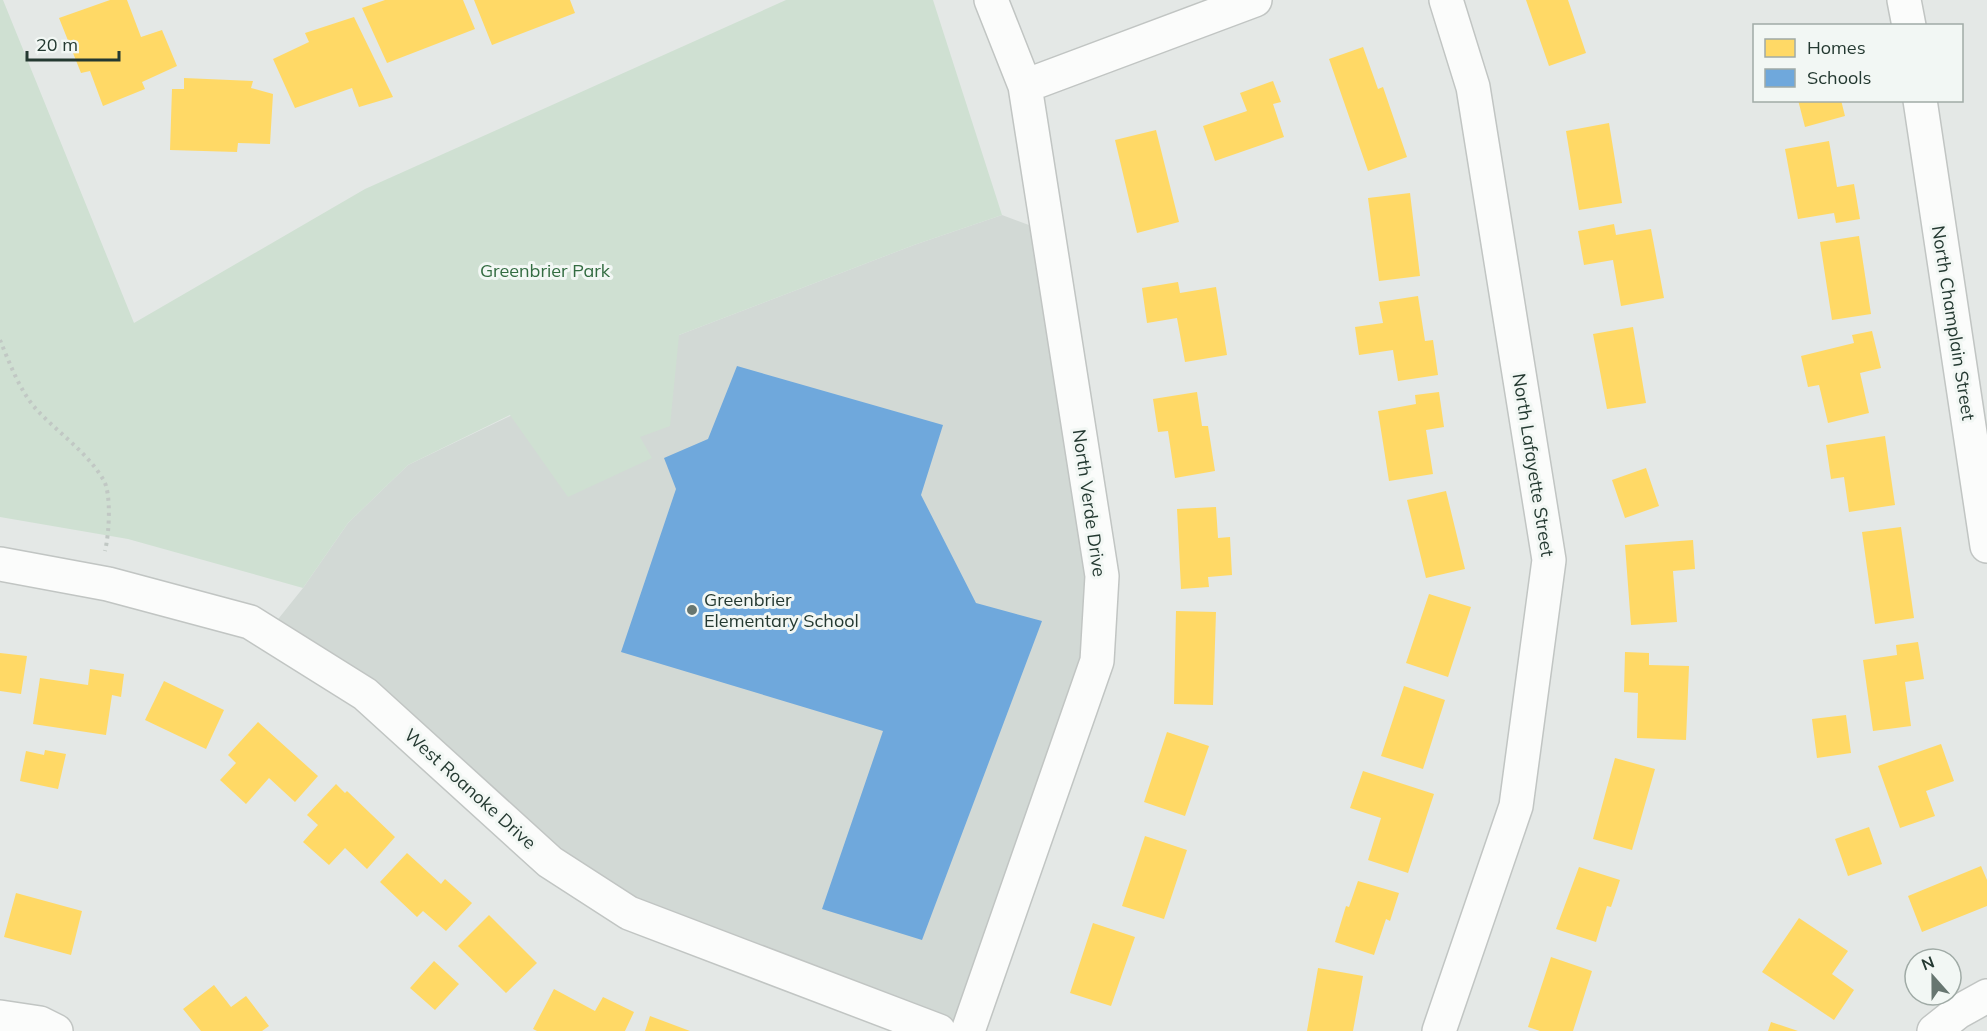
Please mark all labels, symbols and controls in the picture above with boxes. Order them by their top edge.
scale bar [27,24,118,62]
legend [1753,24,1963,102]
text: 20 m [36,33,78,56]
text: Homes [1807,36,1866,59]
text: Schools [1807,66,1872,89]
street label: North Champlain Street [1927,224,1980,422]
park label: Greenbrier Park [480,259,611,282]
street label: North Lafayette Street [1508,372,1559,558]
street label: North Verde Drive [1068,428,1111,578]
place label: Greenbrier Elementary School [704,588,859,632]
marker: Greenbrier Elementary School [685,603,699,617]
street label: West Roanoke Drive [400,723,541,854]
north arrow [1903,947,1963,1007]
text: N [1918,951,1937,974]

